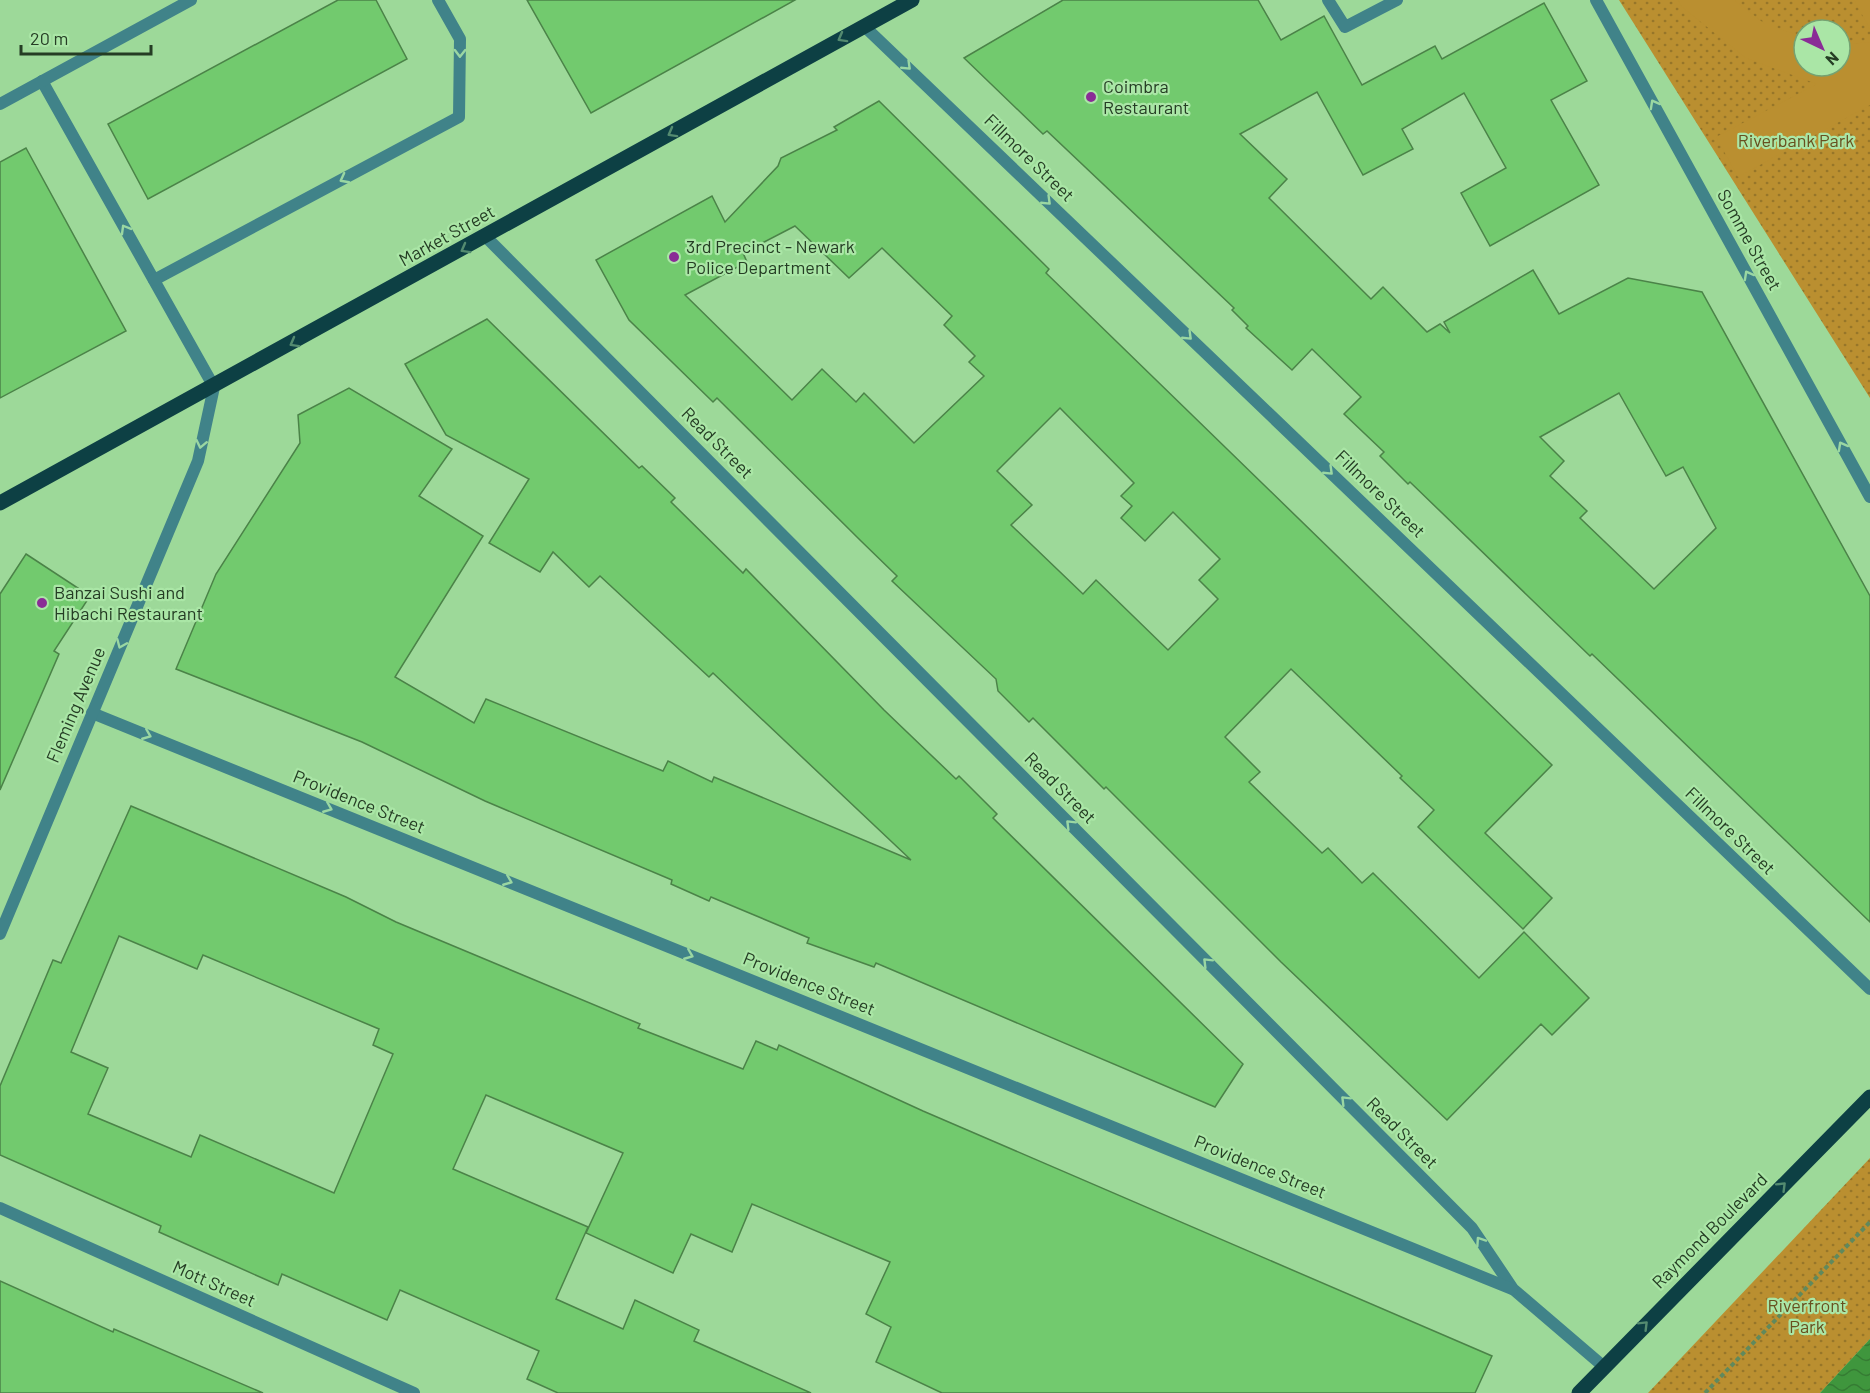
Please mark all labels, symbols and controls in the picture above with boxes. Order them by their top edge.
scale bar [21,18,152,56]
north arrow [1792,18,1852,78]
text: 20 m [30,27,68,49]
one-way arrow [838,31,848,42]
one-way arrow [454,48,466,57]
text: N [1822,49,1843,70]
one-way arrow [900,59,910,70]
place label: Coimbra Restaurant [1103,75,1189,118]
marker: Coimbra Restaurant [1084,90,1098,104]
one-way arrow [1650,100,1661,111]
street label: Fillmore Street [980,109,1079,206]
one-way arrow [667,126,678,137]
park label: Riverbank Park [1738,129,1854,151]
one-way arrow [339,172,350,183]
street label: Somme Street [1713,185,1787,294]
one-way arrow [1041,194,1051,205]
street label: Market Street [395,200,498,270]
one-way arrow [121,225,133,235]
place label: 3rd Precinct - Newark Police Department [686,235,855,278]
one-way arrow [460,242,471,253]
marker: 3rd Precinct - Newark Police Department [667,250,681,264]
one-way arrow [1744,271,1755,282]
one-way arrow [1181,328,1192,339]
one-way arrow [290,336,300,347]
street label: Read Street [677,402,758,483]
one-way arrow [196,439,209,449]
one-way arrow [1838,442,1849,452]
street label: Fillmore Street [1331,445,1430,542]
one-way arrow [1322,463,1333,474]
place label: Banzai Sushi and Hibachi Restaurant [54,581,203,624]
marker: Banzai Sushi and Hibachi Restaurant [35,596,49,610]
one-way arrow [116,638,128,649]
street label: Fleming Avenue [41,643,109,766]
one-way arrow [141,728,152,740]
street label: Read Street [1020,747,1101,828]
street label: Providence Street [290,765,429,838]
street label: Fillmore Street [1681,782,1780,879]
one-way arrow [321,801,332,813]
one-way arrow [1066,820,1077,831]
one-way arrow [502,874,513,887]
street label: Providence Street [740,947,879,1020]
one-way arrow [683,948,694,960]
one-way arrow [1204,958,1214,969]
street label: Read Street [1362,1092,1443,1173]
one-way arrow [1341,1097,1352,1108]
street label: Providence Street [1191,1130,1330,1203]
street label: Raymond Boulevard [1647,1168,1772,1293]
one-way arrow [1774,1183,1785,1194]
one-way arrow [1476,1236,1487,1247]
street label: Mott Street [170,1255,259,1311]
park label: Riverfront Park [1767,1294,1847,1337]
one-way arrow [1637,1321,1648,1332]

